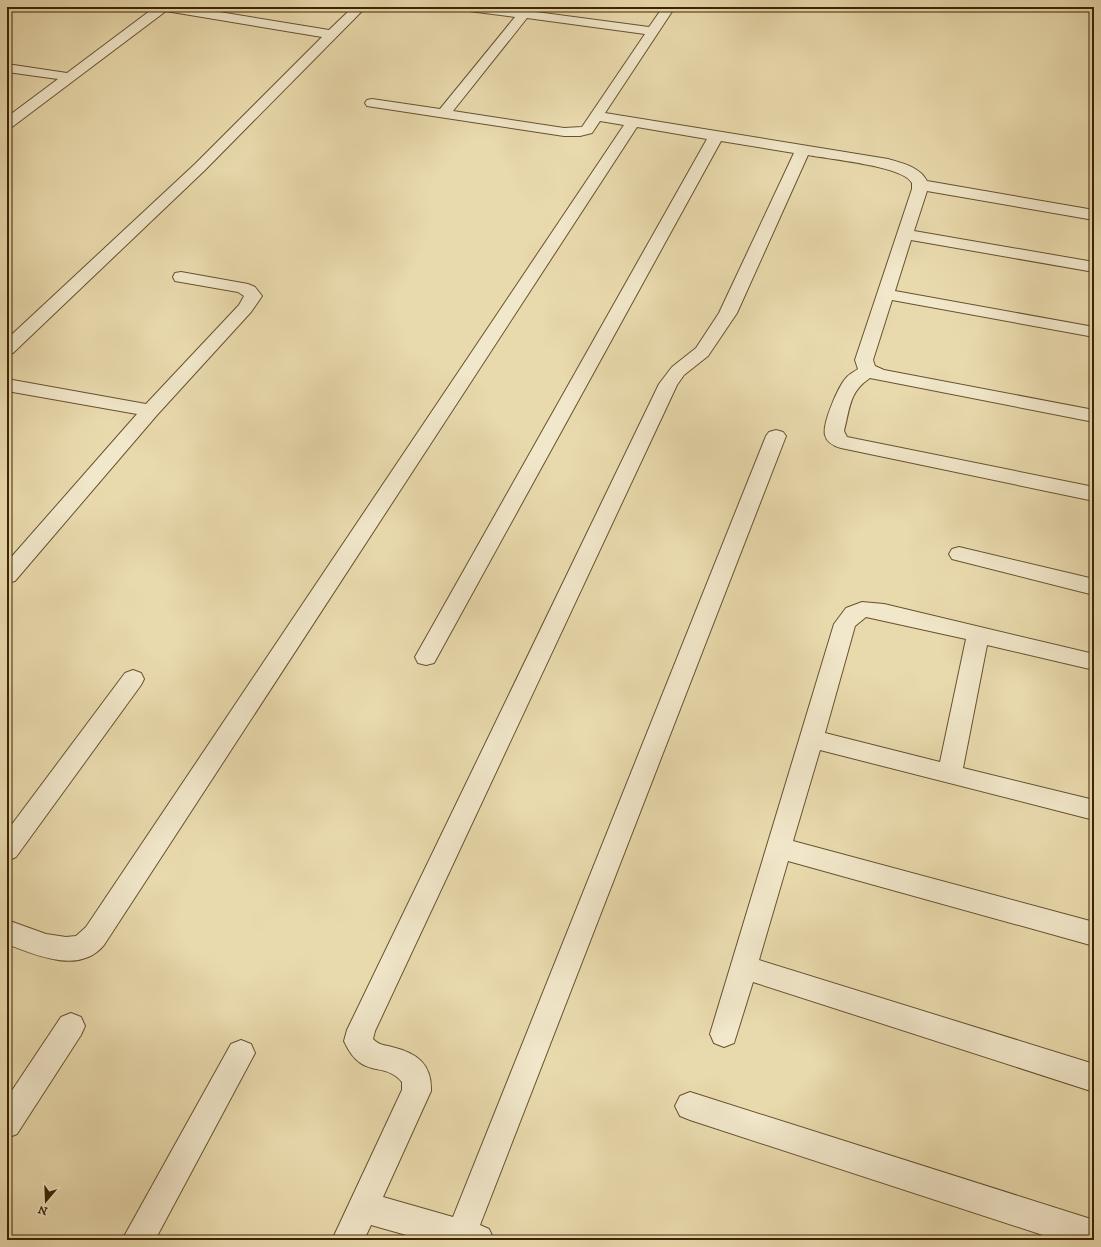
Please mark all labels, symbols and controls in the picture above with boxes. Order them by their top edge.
north arrow [26,1181,66,1221]
text: N [37,1201,50,1218]

